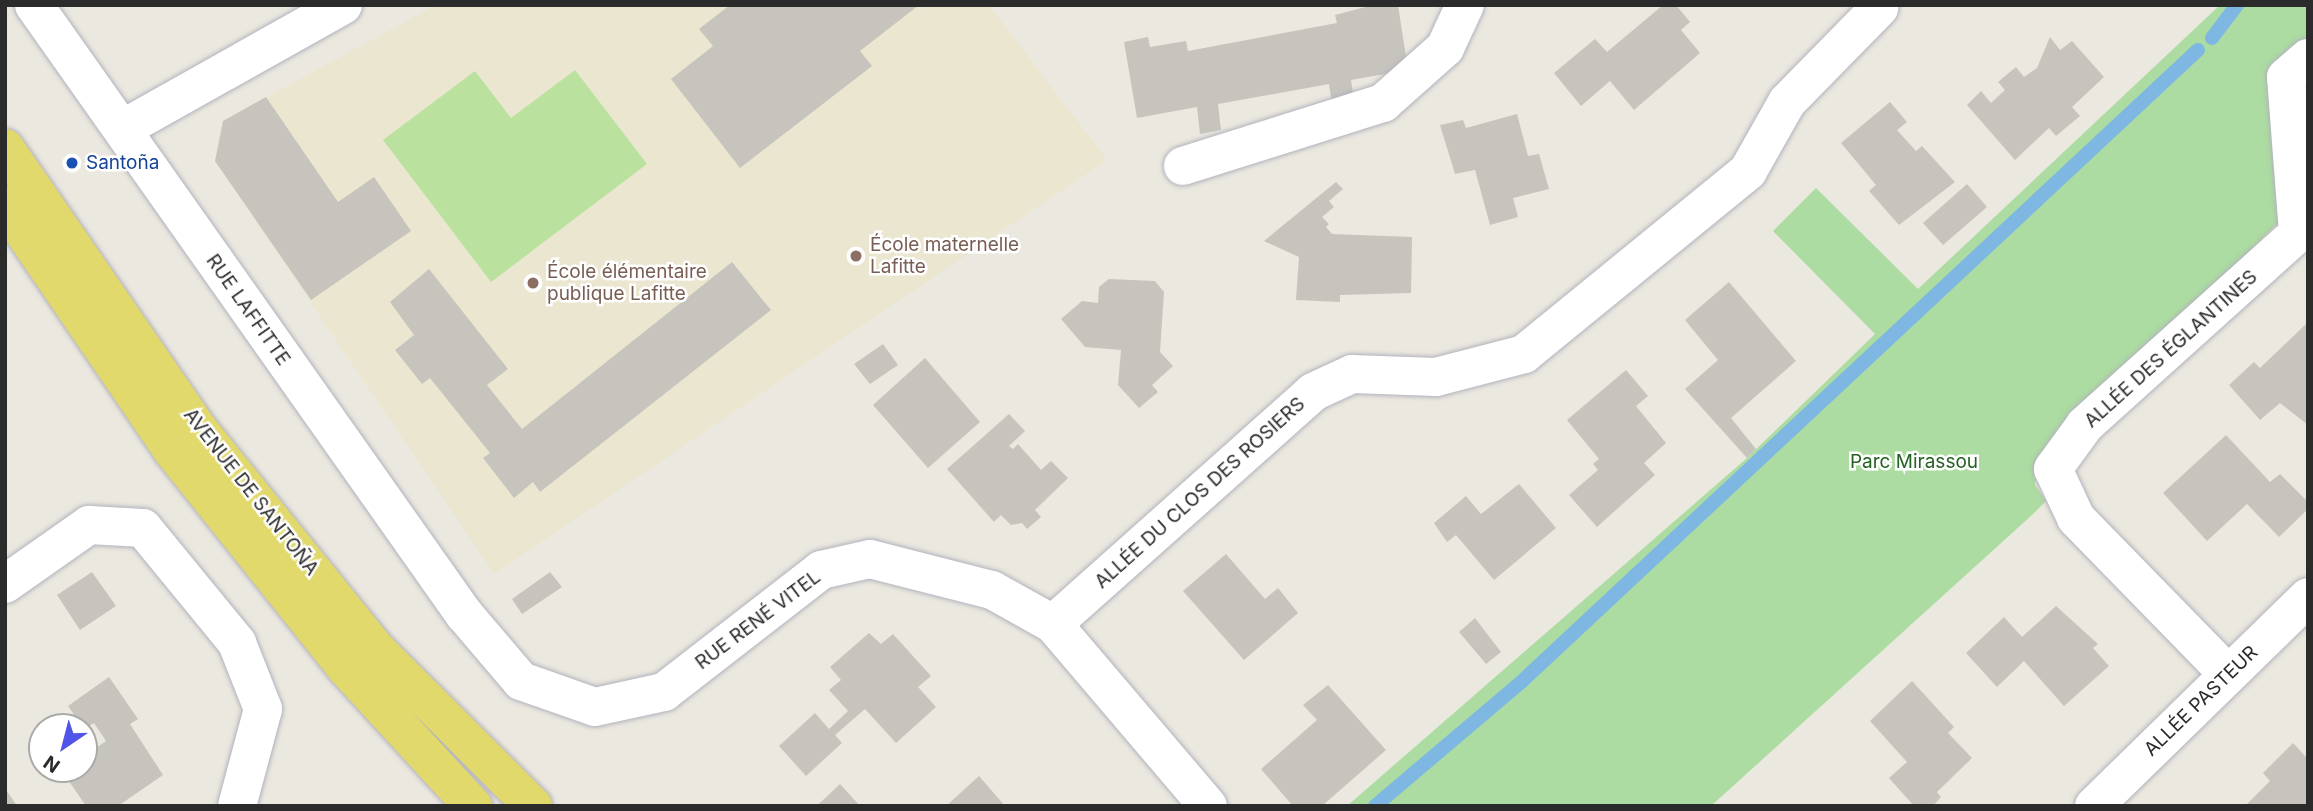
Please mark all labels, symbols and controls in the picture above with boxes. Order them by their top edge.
place label: Santoña [86,152,159,174]
marker: Santoña [64,155,80,171]
place label: École maternelle Lafitte [870,234,1019,278]
marker: École maternelle Lafitte [848,248,864,264]
street label: RUE LAFFITTE [201,250,295,370]
place label: École élémentaire publique Lafitte [547,261,707,305]
street label: ALLÉE DES ÉGLANTINES [2080,265,2262,433]
marker: École élémentaire publique Lafitte [525,275,541,291]
street label: ALLÉE DU CLOS DES ROSIERS [1090,393,1310,593]
street label: AVENUE DE SANTOÑA [179,404,323,580]
park label: Parc Mirassou [1850,451,1978,473]
street label: RUE RENÉ VITEL [691,566,825,674]
street label: ALLÉE PASTEUR [2140,641,2262,761]
north arrow [28,713,98,783]
text: N [39,750,64,778]

